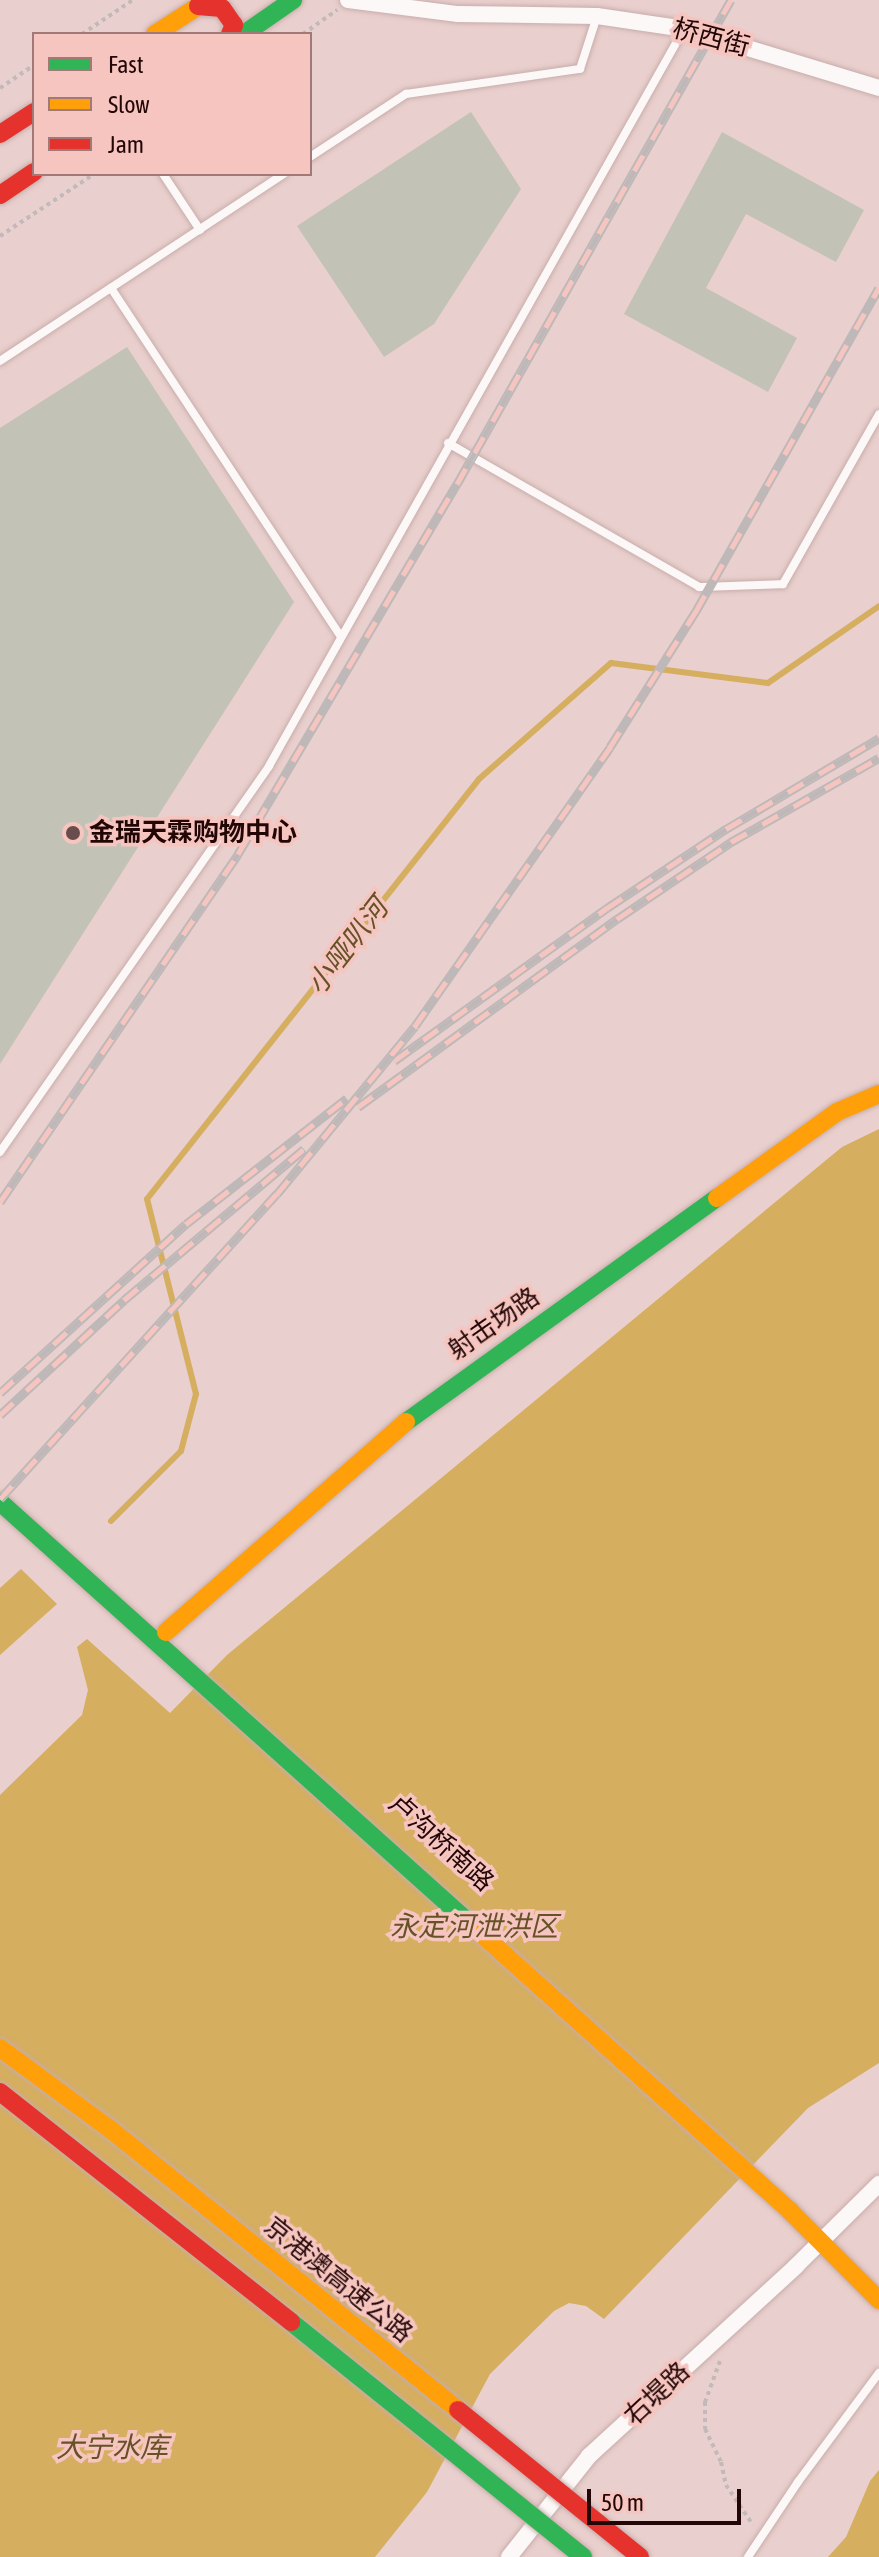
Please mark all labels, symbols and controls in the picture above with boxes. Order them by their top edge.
street label: 桥西街 [669,13,753,63]
legend [32,32,312,176]
text: Fast [108,51,144,78]
text: Slow [108,91,150,118]
text: Jam [108,131,144,158]
place label: 金瑞天霖购物中心 [89,817,297,849]
marker: 金瑞天霖购物中心 [64,824,82,842]
water label: 小哑叭河 [299,892,395,1000]
street label: 射击场路 [442,1281,546,1367]
street label: 卢沟桥南路 [382,1788,500,1898]
water label: 永定河泄洪区 [390,1909,558,1943]
street label: 京港澳高速公路 [257,2211,419,2349]
street label: 右堤路 [618,2356,696,2432]
water label: 大宁水库 [56,2430,168,2464]
scale bar [591,2473,745,2523]
text: 50 m [601,2489,644,2516]

